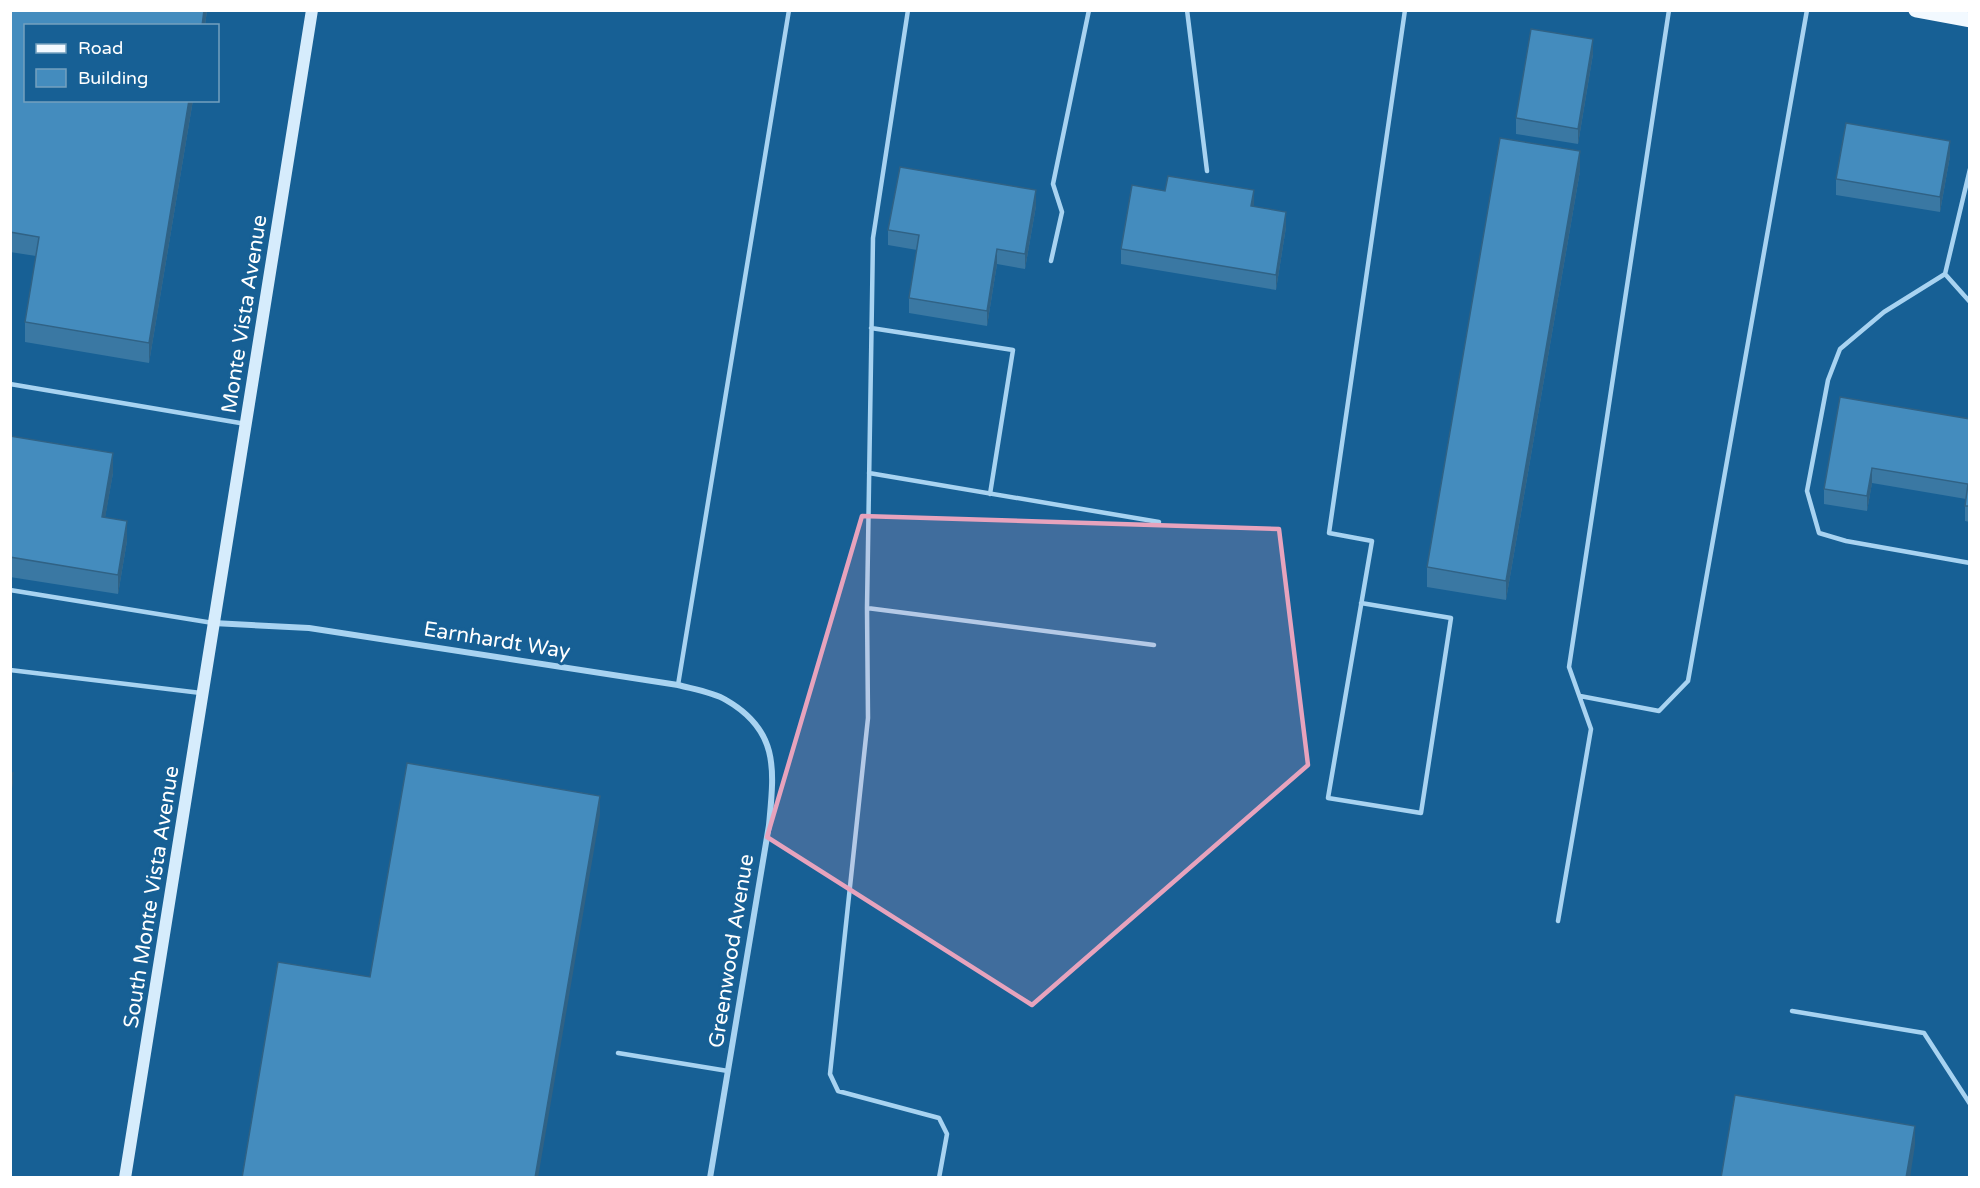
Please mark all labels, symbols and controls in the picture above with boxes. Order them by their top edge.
legend [24,24,219,102]
text: Road [78,37,123,59]
text: Building [78,67,148,89]
street label: Monte Vista Avenue [216,213,273,415]
street label: Earnhardt Way [422,617,572,664]
street label: South Monte Vista Avenue [118,764,185,1030]
street label: Greenwood Avenue [704,852,759,1050]

